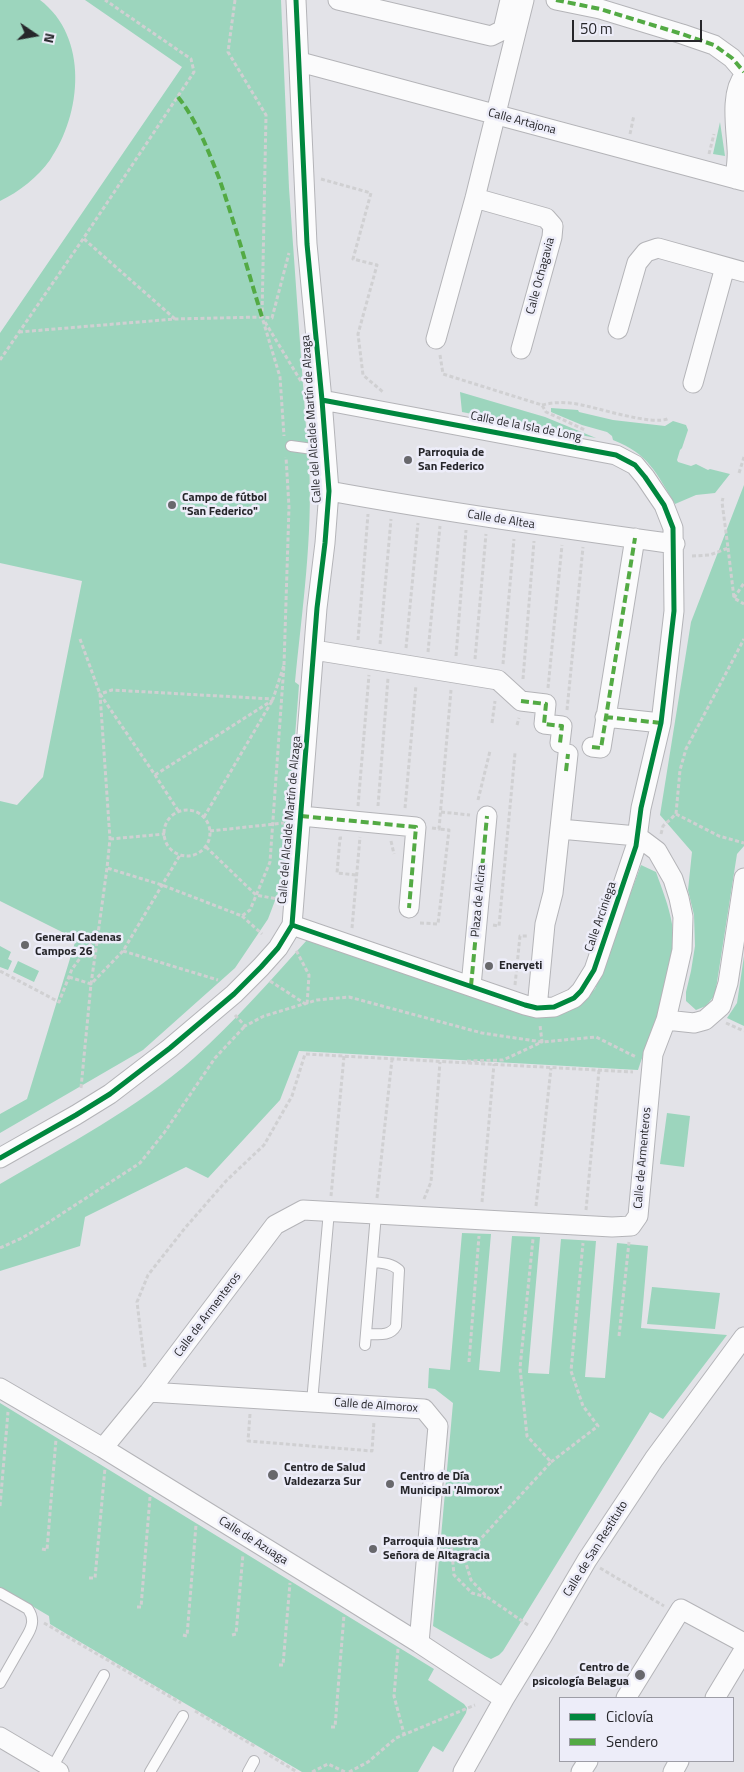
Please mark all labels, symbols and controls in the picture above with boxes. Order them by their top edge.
north arrow [10,10,60,60]
scale bar [574,10,704,42]
text: 50 m [580,17,613,40]
text: N [39,31,61,45]
street label: Calle Artajona [486,106,558,138]
street label: Calle Ochagavia [524,236,558,316]
street label: Calle del Alcalde Martín de Alzaga [299,335,325,503]
street label: Calle de la Isla de Long [469,409,583,445]
place label: Parroquia de San Federico [418,446,484,474]
marker: Parroquia de San Federico [402,454,414,466]
place label: Campo de fútbol "San Federico" [182,491,267,519]
marker: Campo de fútbol "San Federico" [166,499,178,511]
street label: Calle de Altea [466,508,536,532]
street label: Calle del Alcalde Martín de Alzaga [275,736,305,904]
street label: Plaza de Alcira [469,864,489,938]
street label: Calle Arciniega [582,880,620,954]
place label: General Cadenas Campos 26 [35,931,121,959]
marker: General Cadenas Campos 26 [19,939,31,951]
place label: Eneryeti [499,959,542,973]
marker: Eneryeti [483,960,495,972]
street label: Calle de Armenteros [631,1107,655,1209]
street label: Calle de Armenteros [172,1270,244,1360]
street label: Calle de Almorox [334,1396,418,1416]
place label: Centro de Salud Valdezarza Sur [284,1461,366,1489]
marker: Centro de Salud Valdezarza Sur [266,1468,280,1482]
place label: Centro de Día Municipal 'Almorox' [400,1470,502,1498]
marker: Centro de Día Municipal 'Almorox' [384,1478,396,1490]
street label: Calle de San Restituto [561,1498,631,1600]
street label: Calle de Azuaga [216,1514,290,1568]
place label: Parroquia Nuestra Señora de Altagracia [383,1535,490,1563]
marker: Parroquia Nuestra Señora de Altagracia [367,1543,379,1555]
place label: Centro de psicología Belagua [532,1661,629,1689]
marker: Centro de psicología Belagua [633,1668,647,1682]
legend [559,1697,734,1762]
text: Ciclovía [606,1705,653,1728]
text: Sendero [606,1730,658,1753]

